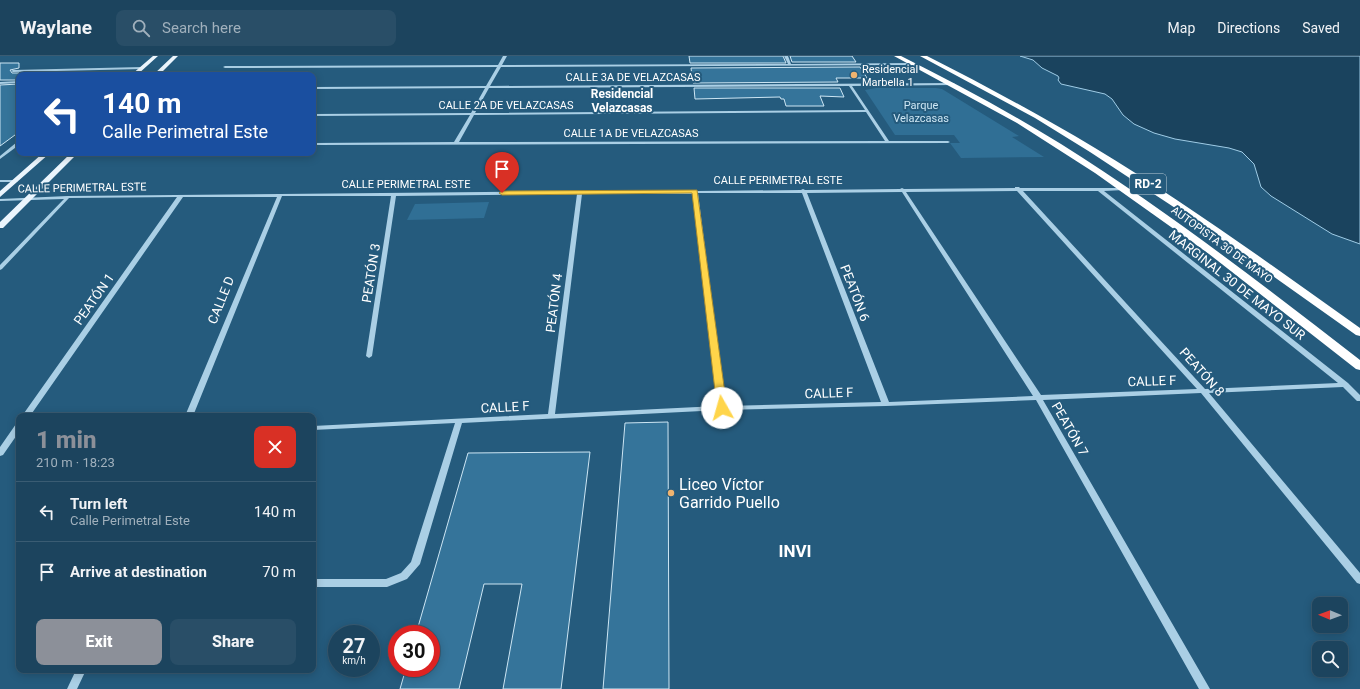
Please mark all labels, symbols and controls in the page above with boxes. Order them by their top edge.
search box [116,10,396,46]
text: Waylane [20,16,92,39]
icon: search [130,17,152,39]
text: Search here [162,19,241,37]
text: Map [1168,20,1195,36]
text: Directions [1217,20,1280,36]
text: Saved [1302,20,1340,36]
place label: Residencial Marbella 1 [862,63,918,89]
marker: Residencial Marbella 1 [849,70,859,80]
street label: CALLE 3A DE VELAZCASAS [566,71,701,84]
text: 140 m [102,87,181,120]
district label: Residencial Velazcasas [591,87,653,115]
icon: left [36,88,88,140]
street label: CALLE 2A DE VELAZCASAS [439,99,574,112]
park label: Parque Velazcasas [893,99,949,125]
text: Calle Perimetral Este [102,121,268,142]
street label: CALLE 1A DE VELAZCASAS [564,127,699,140]
pin [485,152,519,193]
icon: arrive [491,158,513,180]
street label: CALLE PERIMETRAL ESTE [714,174,842,187]
road number: RD-2 [1130,174,1166,194]
street label: CALLE PERIMETRAL ESTE [342,178,470,191]
street label: CALLE PERIMETRAL ESTE [17,180,147,196]
street label: AUTOPISTA 30 DE MAYO [1169,204,1275,286]
street label: MARGINAL 30 DE MAYO SUR [1166,227,1308,343]
street label: PEATÓN 3 [359,242,383,304]
street label: PEATÓN 6 [837,262,873,324]
street label: PEATÓN 1 [71,270,117,328]
street label: PEATÓN 4 [543,272,565,333]
street label: CALLE D [205,274,237,326]
street label: PEATÓN 8 [1176,345,1228,399]
street label: CALLE F [1127,373,1177,389]
street label: CALLE F [804,385,854,401]
position arrow [701,387,743,429]
street label: CALLE F [480,398,530,416]
street label: PEATÓN 7 [1049,399,1091,459]
text: 1 min [36,426,97,454]
button: close [254,426,296,468]
text: 210 m · 18:23 [36,455,115,470]
place label: Liceo Víctor Garrido Puello [679,475,780,512]
marker: Liceo Víctor Garrido Puello [666,488,676,498]
text: Turn left [70,495,127,513]
icon: left [36,501,58,523]
text: 140 m [254,503,296,521]
text: Calle Perimetral Este [70,513,190,528]
district label: INVI [778,541,812,561]
icon: arrive [36,561,58,583]
text: Arrive at destination [70,563,207,581]
text: 70 m [262,563,296,581]
north arrow [1312,597,1348,633]
map controls [1312,597,1348,677]
button: Exit [36,619,162,665]
button: Share [170,619,296,665]
speed limit sign: 30 [388,625,440,677]
text: 27 [343,634,365,658]
button: search [1312,641,1348,677]
text: km/h [342,655,366,666]

